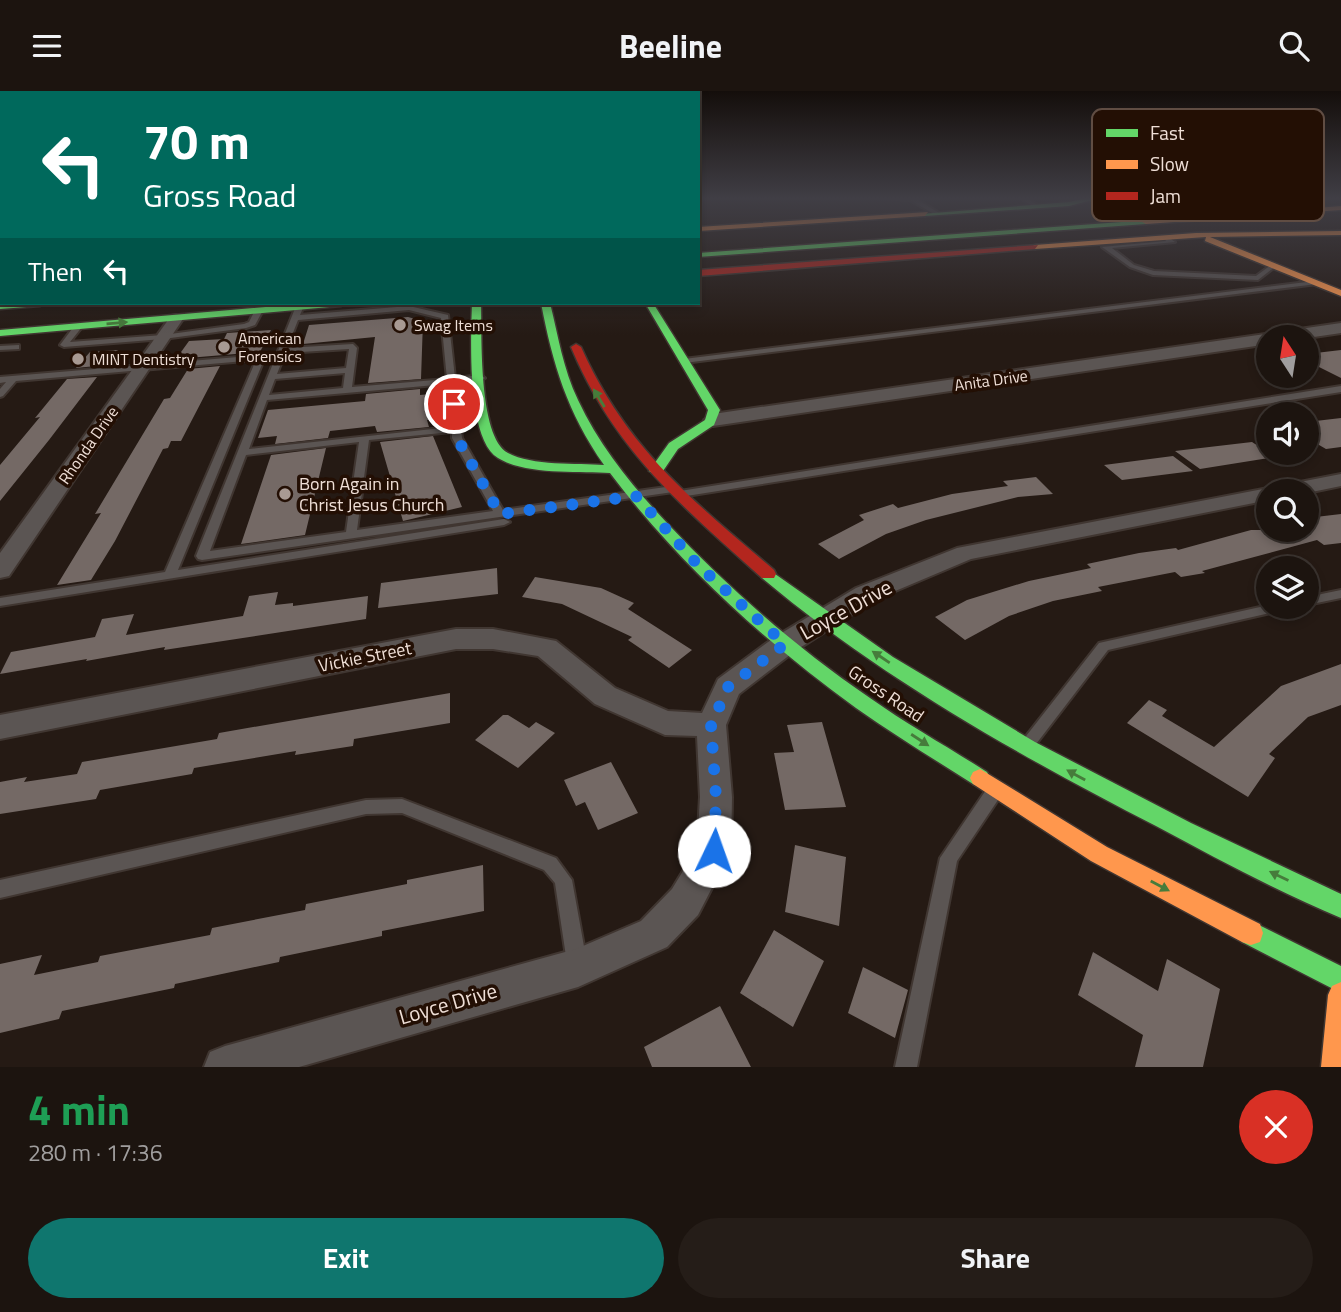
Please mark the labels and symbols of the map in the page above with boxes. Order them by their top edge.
legend [1092,109,1324,221]
text: Fast [1150,118,1185,147]
text: Slow [1150,149,1189,178]
text: Jam [1150,181,1181,210]
place label: Swag Items [414,313,493,337]
marker: Swag Items [392,317,408,333]
one-way arrow [106,318,128,329]
north arrow [1256,325,1320,389]
place label: American Forensics [238,326,302,368]
marker: American Forensics [216,339,232,355]
place label: MINT Dentistry [92,347,195,371]
marker: MINT Dentistry [70,351,86,367]
street label: Anita Drive [953,363,1029,397]
pin [424,374,484,434]
one-way arrow [593,388,606,408]
street label: Rhonda Drive [52,401,124,489]
place label: Born Again in Christ Jesus Church [299,470,444,518]
marker: Born Again in Christ Jesus Church [277,486,293,502]
street label: Loyce Drive [794,571,897,648]
street label: Vickie Street [316,634,414,679]
one-way arrow [872,650,890,664]
street label: Gross Road [843,658,930,729]
one-way arrow [910,733,930,746]
one-way arrow [1066,769,1086,781]
position arrow [677,814,751,888]
one-way arrow [1269,871,1289,882]
one-way arrow [1150,879,1170,891]
street label: Loyce Drive [395,974,501,1032]

